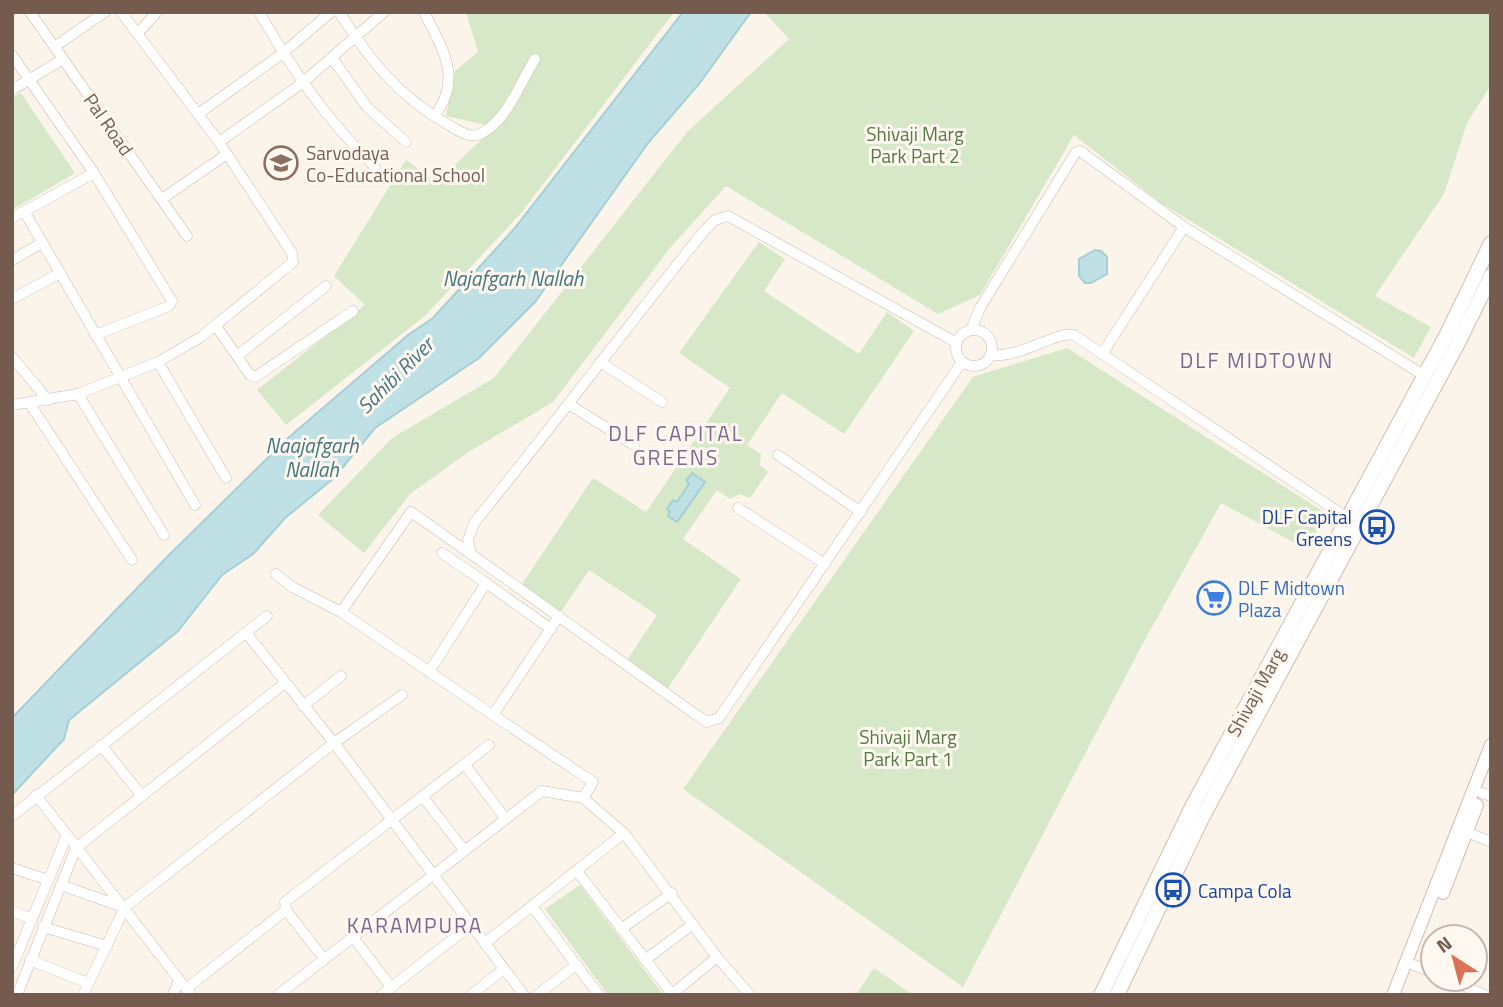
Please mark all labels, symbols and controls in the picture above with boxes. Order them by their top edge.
street label: Pal Road [77,87,141,161]
park label: Shivaji Marg Park Part 2 [866,119,964,170]
place label: Sarvodaya Co-Educational School [306,138,485,189]
school or university icon: Sarvodaya Co-Educational School [262,144,300,182]
water label: Najafgarh Nallah [443,262,584,294]
water label: Sahibi River [349,328,442,421]
district label: DLF MIDTOWN [1180,344,1334,376]
district label: DLF CAPITAL GREENS [608,417,744,473]
water label: Naajafgarh Nallah [266,429,359,485]
place label: DLF Capital Greens [1262,502,1352,553]
bus stop icon: DLF Capital Greens [1358,508,1396,546]
place label: DLF Midtown Plaza [1238,573,1345,624]
supermarket icon: DLF Midtown Plaza [1195,579,1233,617]
street label: Shivaji Marg [1219,642,1291,742]
park label: Shivaji Marg Park Part 1 [859,722,957,773]
bus stop icon: Campa Cola [1154,871,1192,909]
place label: Campa Cola [1198,876,1292,905]
district label: KARAMPURA [347,909,483,941]
north arrow [1419,923,1489,993]
text: N [1430,928,1458,959]

